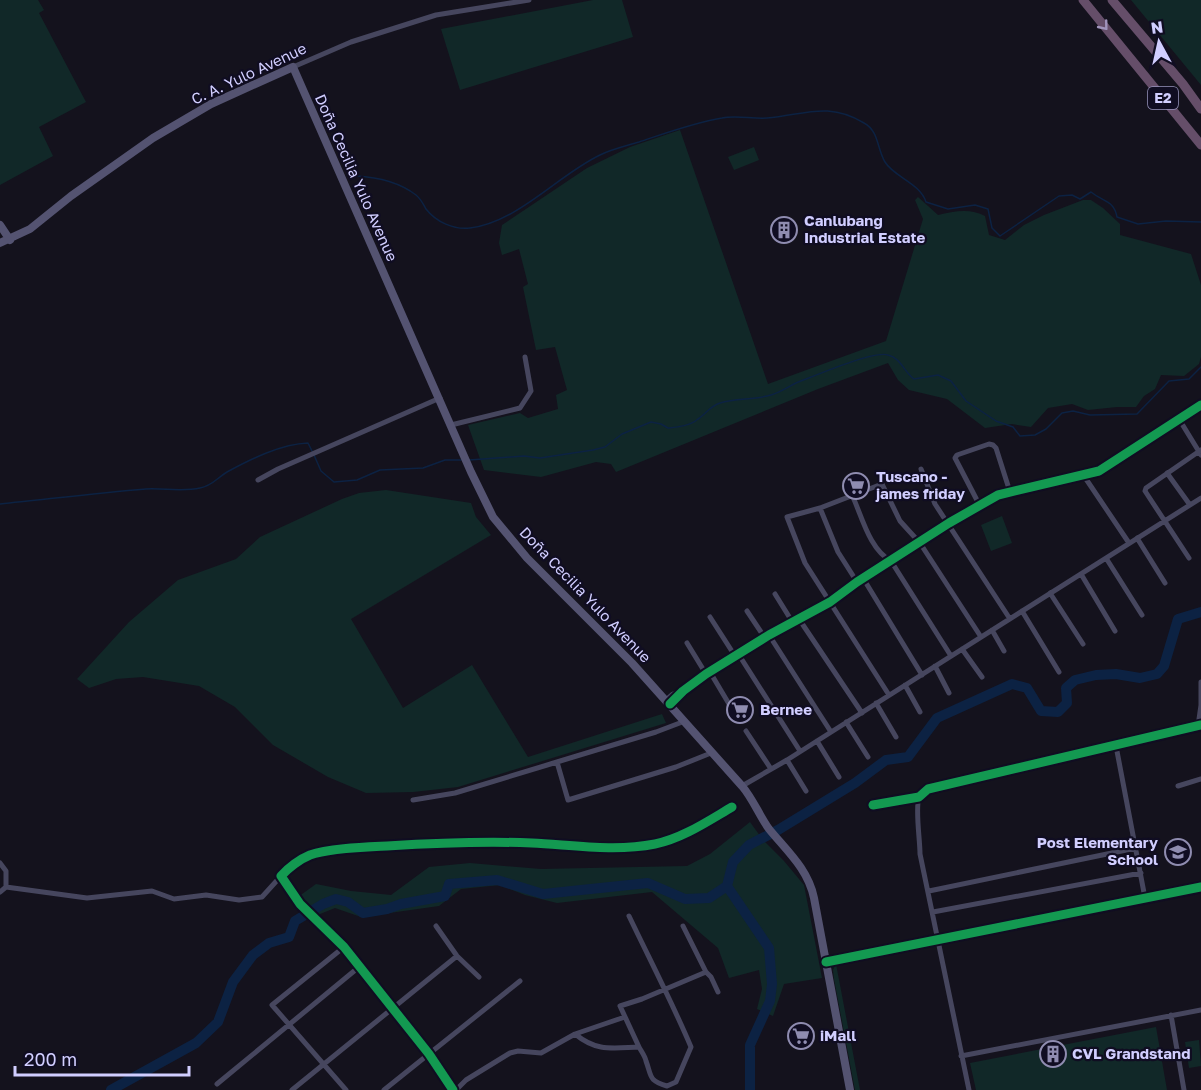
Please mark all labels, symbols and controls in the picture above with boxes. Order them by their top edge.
north arrow [1129,12,1189,72]
text: N [1149,16,1164,38]
one-way arrow [1097,19,1108,30]
street label: C. A. Yulo Avenue [188,38,309,108]
road number: E2 [1148,87,1178,109]
street label: Doña Cecilia Yulo Avenue [312,91,402,264]
place label: Canlubang Industrial Estate [804,211,925,246]
building icon: Canlubang Industrial Estate [769,215,799,245]
place label: Tuscano - james friday [875,467,965,502]
supermarket icon: Tuscano - james friday [841,471,871,501]
street label: Doña Cecilia Yulo Avenue [516,523,655,666]
supermarket icon: Bernee [725,695,755,725]
place label: Bernee [760,700,812,718]
place label: Post Elementary School [1037,833,1158,868]
school or university icon: Post Elementary School [1163,837,1193,867]
supermarket icon: iMall [786,1021,816,1051]
place label: iMall [820,1026,856,1044]
scale bar [15,1039,189,1077]
building icon: CVL Grandstand [1038,1039,1068,1069]
place label: CVL Grandstand [1072,1044,1190,1062]
text: 200 m [24,1048,77,1070]

